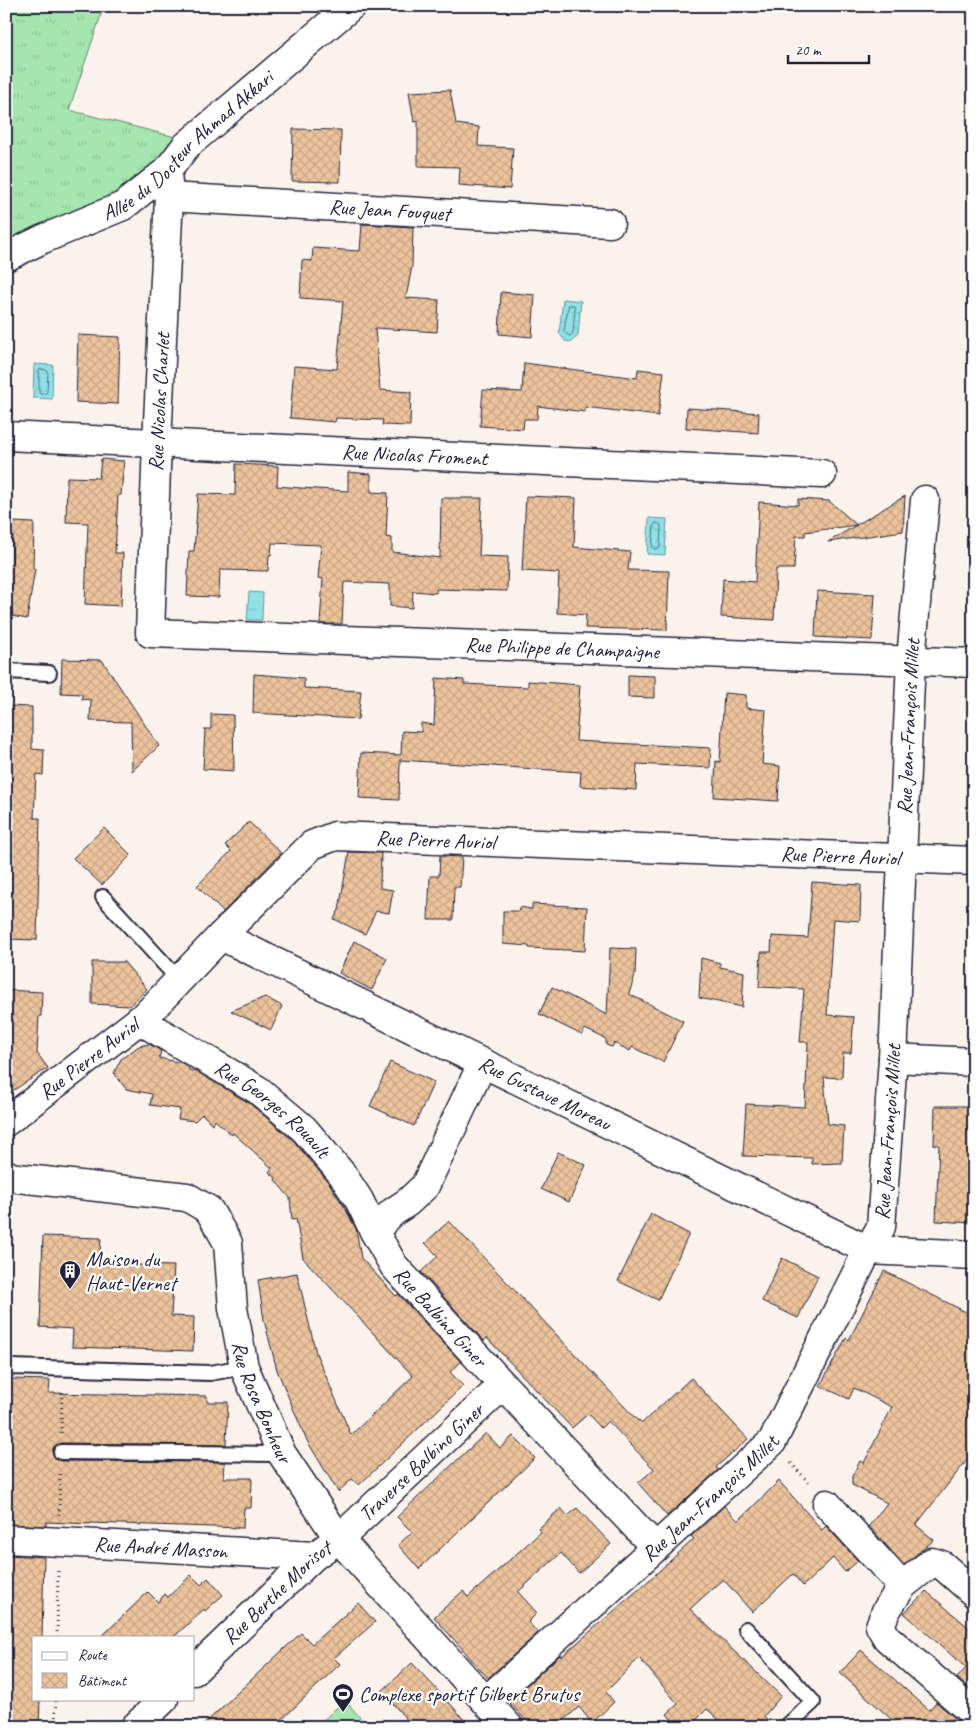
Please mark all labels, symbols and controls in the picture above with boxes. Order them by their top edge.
scale bar [788,32,869,64]
text: 20 m [795,41,822,60]
street label: Allée du Docteur Ahmad Akkari [98,63,281,226]
street label: Rue Jean Fouquet [328,193,454,227]
street label: Rue Nicolas Charlet [142,330,176,472]
street label: Rue Nicolas Froment [341,439,490,471]
street label: Rue Philippe de Champaigne [465,631,662,665]
street label: Rue Jean-François Millet [891,636,926,815]
street label: Rue Pierre Auriol [375,825,499,855]
street label: Rue Pierre Auriol [780,840,903,871]
street label: Rue Pierre Auriol [33,1010,146,1105]
street label: Rue Jean-François Millet [869,1042,907,1221]
street label: Rue Gustave Moreau [474,1050,616,1137]
street label: Rue Georges Rouault [210,1054,337,1165]
place label: Maison du Haut-Vernet [86,1246,179,1296]
building icon: Maison du Haut-Vernet [58,1259,82,1290]
street label: Rue Balbino Giner [388,1261,494,1373]
street label: Rue Rosa Bonheur [227,1339,299,1470]
street label: Traverse Balbino Giner [353,1396,490,1527]
street label: Rue Jean-François Millet [636,1431,786,1567]
street label: Rue André Masson [93,1531,230,1564]
street label: Rue Berthe Morisot [217,1534,338,1650]
legend [32,1636,195,1700]
text: Route [78,1646,108,1665]
text: Bâtiment [78,1672,128,1691]
place label: Complexe sportif Gilbert Brutus [359,1681,581,1707]
sports icon: Complexe sportif Gilbert Brutus [331,1682,355,1713]

